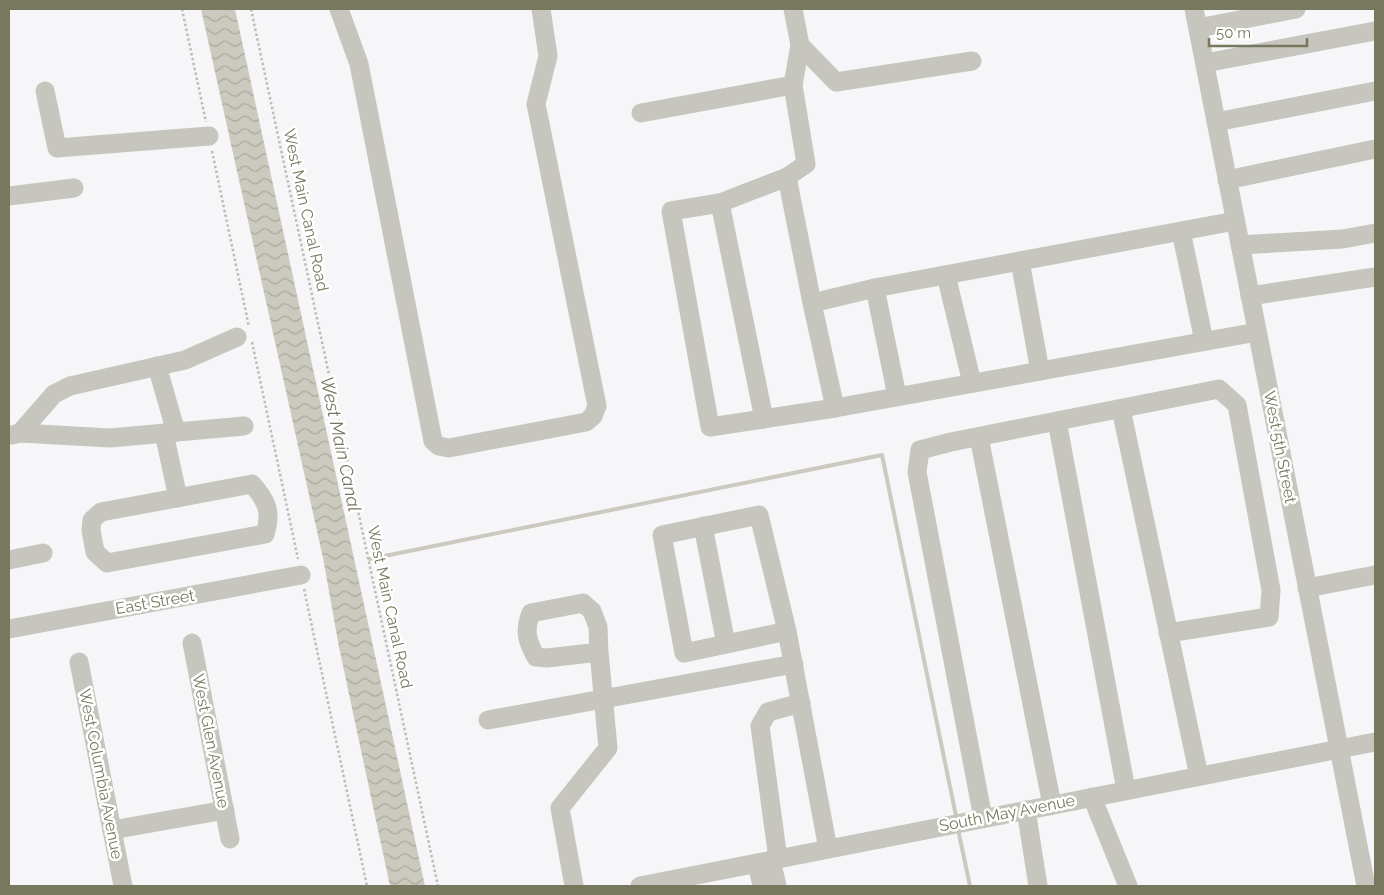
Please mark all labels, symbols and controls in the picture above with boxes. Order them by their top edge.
scale bar [1209,15,1306,47]
text: 50 m [1216,24,1251,42]
street label: West Main Canal Road [279,127,333,293]
water label: West Main Canal [316,375,366,514]
street label: West 5th Street [1260,389,1300,505]
street label: West Main Canal Road [363,524,417,690]
street label: East Street [114,586,197,618]
street label: West Glen Avenue [189,672,233,810]
street label: West Columbia Avenue [75,687,127,861]
street label: South May Avenue [938,791,1076,835]

